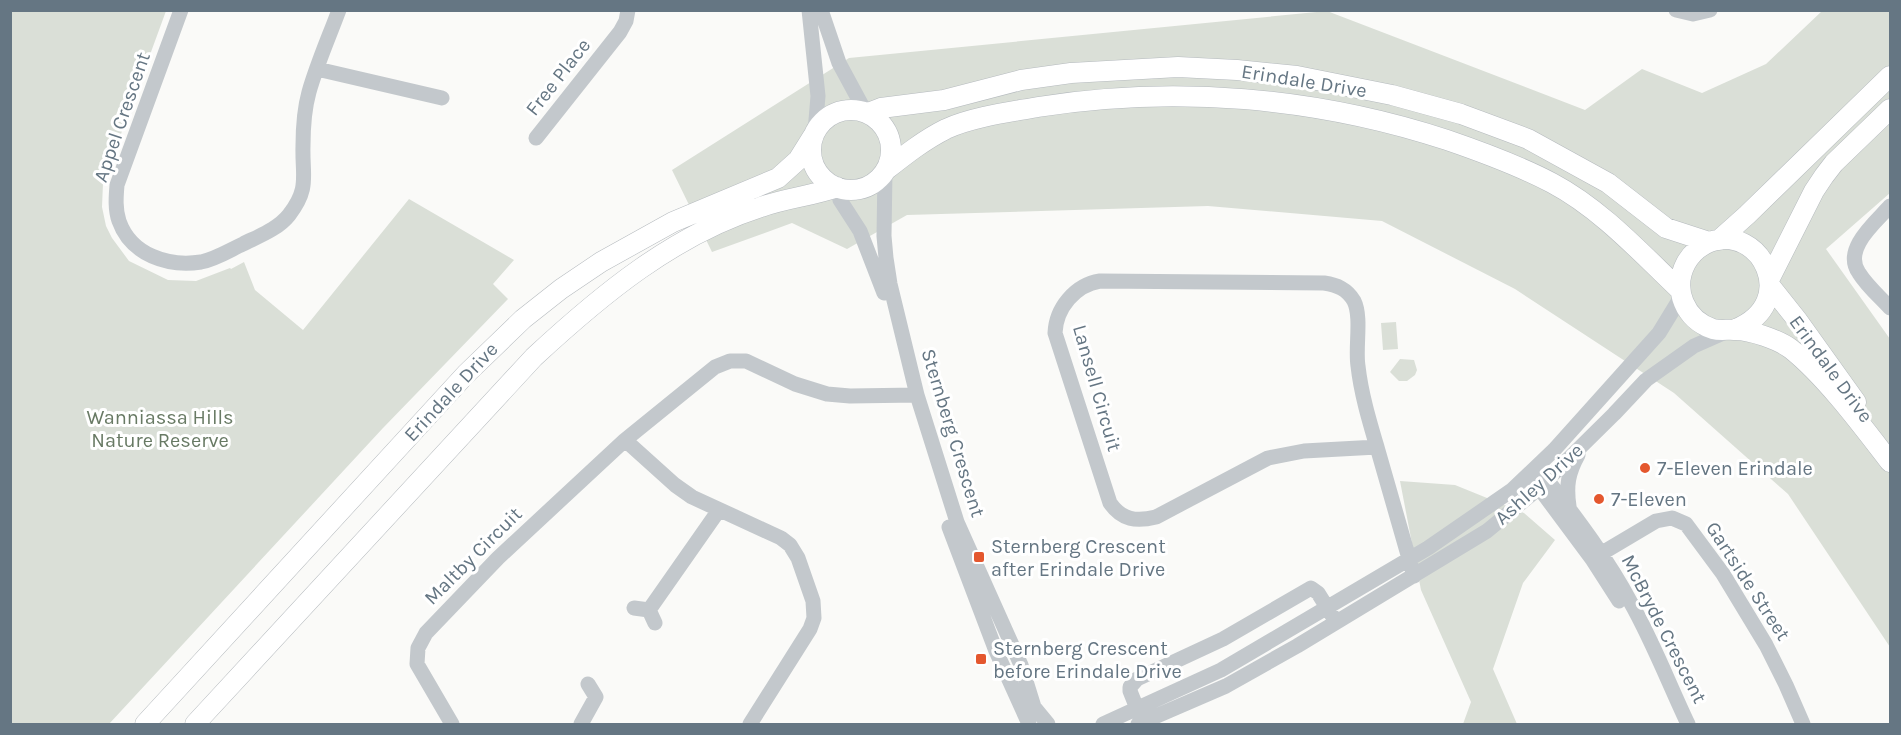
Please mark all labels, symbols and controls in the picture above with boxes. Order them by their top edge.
street label: Free Place [521,34,595,120]
street label: Appel Crescent [89,49,155,185]
street label: Erindale Drive [1240,60,1368,102]
street label: Erindale Drive [1784,311,1878,427]
street label: Lansell Circuit [1068,322,1126,454]
street label: Erindale Drive [399,338,503,446]
street label: Sternberg Crescent [916,346,990,520]
park label: Wanniassa Hills Nature Reserve [86,406,234,452]
street label: Ashley Drive [1490,438,1588,530]
place label: 7-Eleven Erindale [1657,457,1813,480]
marker: 7-Eleven Erindale [1638,461,1652,475]
place label: 7-Eleven [1611,488,1687,511]
marker: 7-Eleven [1592,492,1606,506]
street label: Maltby Circuit [419,502,527,610]
street label: Gartside Street [1701,517,1795,645]
place label: Sternberg Crescent after Erindale Drive [991,535,1166,581]
marker: Sternberg Crescent after Erindale Drive [972,550,986,564]
street label: McBryde Crescent [1617,551,1712,708]
place label: Sternberg Crescent before Erindale Drive [993,637,1182,683]
marker: Sternberg Crescent before Erindale Drive [974,652,988,666]

